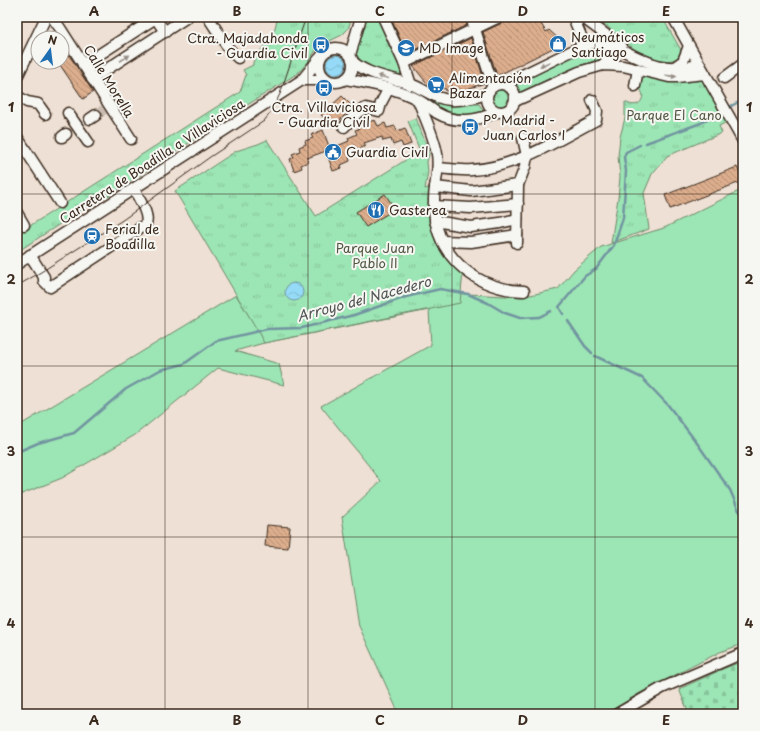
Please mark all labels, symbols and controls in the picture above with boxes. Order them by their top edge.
text: A [89,1,99,20]
text: B [233,1,242,20]
text: C [375,1,385,20]
text: D [518,1,528,20]
text: E [662,1,670,20]
place label: Neumáticos Santiago [571,27,644,61]
place label: Ctra. Majadahonda - Guardia Civil [187,28,308,62]
north arrow [30,30,70,70]
text: N [46,31,59,49]
shop icon: Neumáticos Santiago [548,34,568,54]
bus stop icon: Ctra. Majadahonda - Guardia Civil [311,35,331,55]
school or university icon: MD Image [396,38,416,58]
place label: MD Image [419,38,484,57]
street label: Calle Morella [80,41,139,121]
one-way arrow [120,54,130,62]
one-way arrow [539,61,550,68]
place label: Alimentación Bazar [449,68,531,102]
one-way arrow [665,73,677,79]
one-way arrow [376,74,388,80]
supermarket icon: Alimentación Bazar [426,75,446,95]
bus stop icon: Ctra. Villaviciosa - Guardia Civil [314,78,334,98]
street label: Carretera de Boadilla a Villaviciosa [55,93,249,228]
text: 1 [8,97,14,116]
place label: Ctra. Villaviciosa - Guardia Civil [271,97,377,131]
text: 1 [746,97,752,116]
park label: Parque El Cano [626,105,722,124]
place label: Pº Madrid - Juan Carlos I [483,110,566,144]
bus stop icon: Pº Madrid - Juan Carlos I [460,117,480,137]
public building icon: Guardia Civil [323,142,343,162]
place label: Guardia Civil [346,142,428,161]
restaurant icon: Gasterea [366,200,386,220]
place label: Gasterea [389,200,447,219]
place label: Ferial de Boadilla [105,219,159,253]
station icon: Ferial de Boadilla [82,226,102,246]
park label: Parque Juan Pablo II [336,238,414,272]
text: 2 [6,269,16,288]
text: 2 [744,269,754,288]
water label: Arroyo del Nacedero [295,270,434,326]
text: 3 [7,441,16,460]
text: 3 [745,441,754,460]
text: 4 [7,613,16,632]
text: 4 [745,613,754,632]
text: A [89,710,99,729]
text: B [233,710,242,729]
text: C [375,710,385,729]
text: D [518,710,528,729]
text: E [662,710,670,729]

